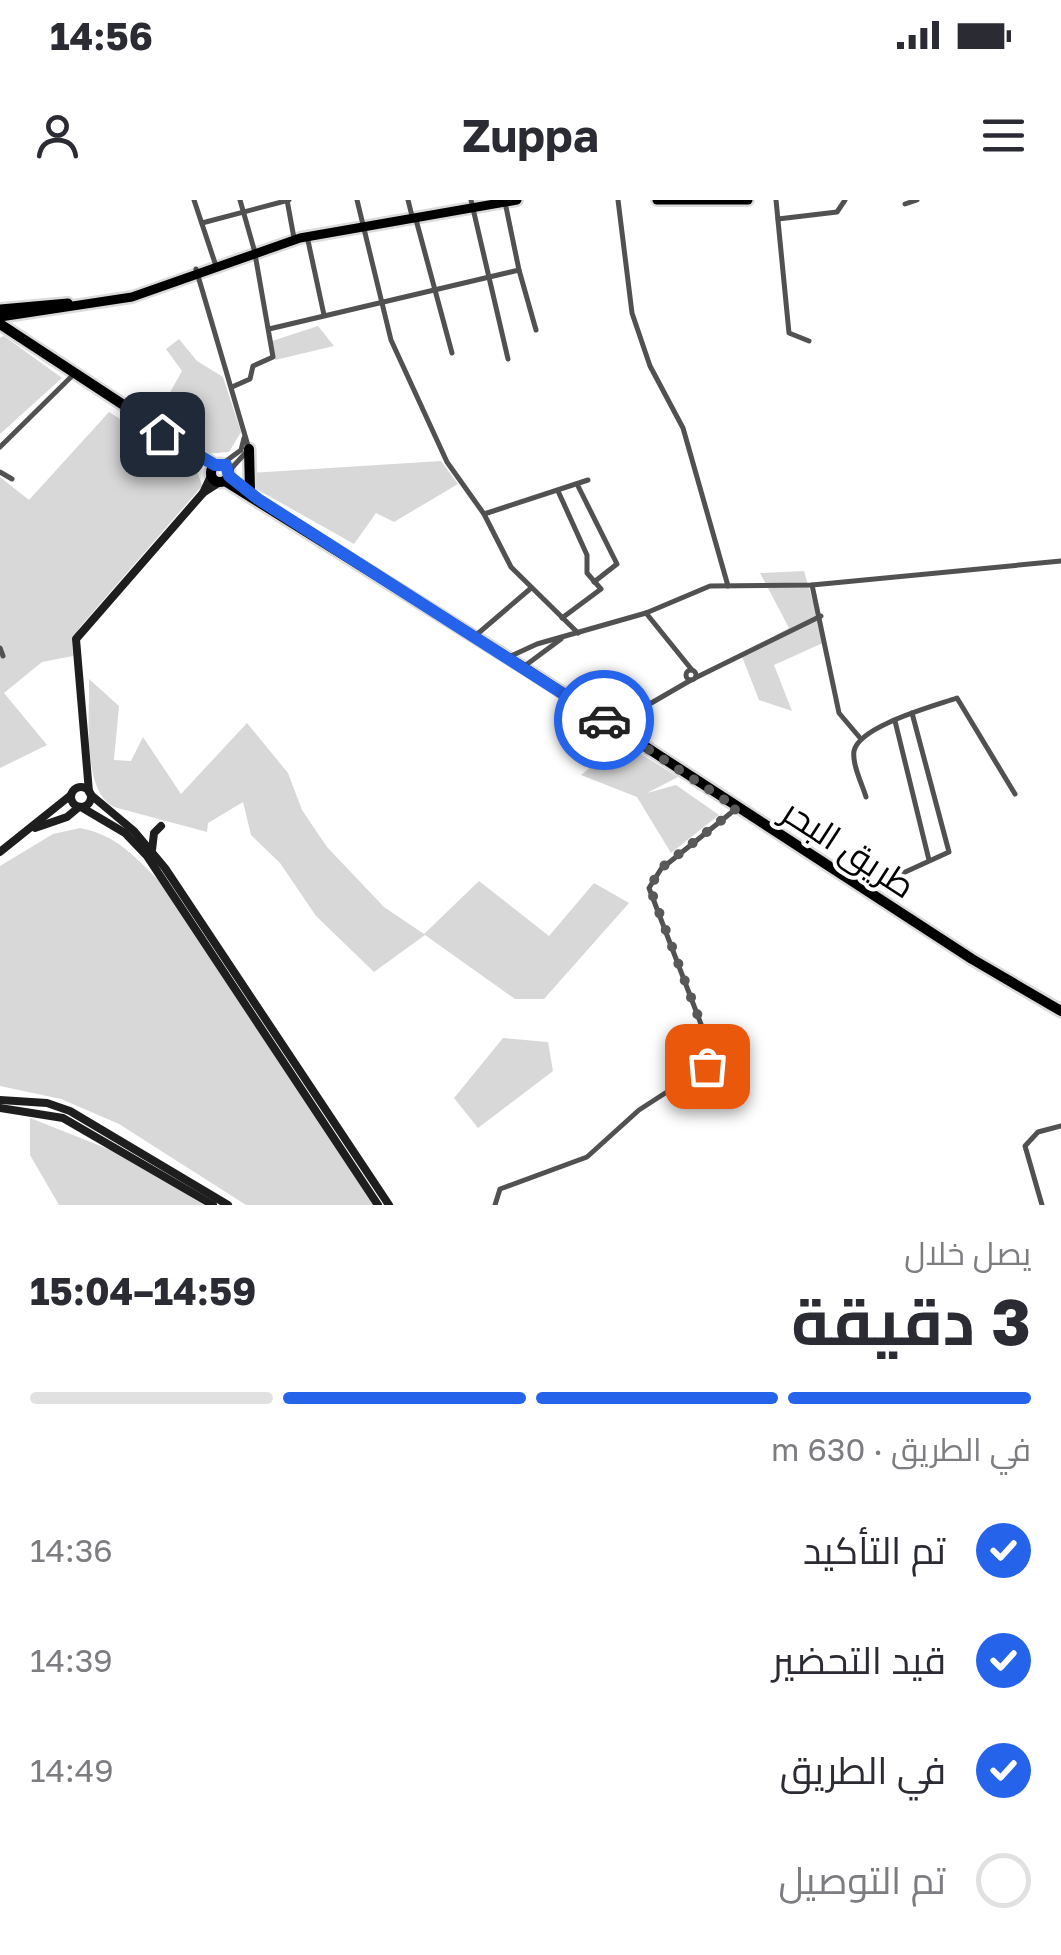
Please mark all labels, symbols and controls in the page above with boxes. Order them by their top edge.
text: 14:56 [50,13,153,58]
icon: person [30,108,85,163]
text: Zuppa [462,108,599,162]
icon: menu [976,108,1031,163]
pin [120,392,205,477]
icon: home [135,407,190,462]
courier [554,670,654,770]
icon: car [577,693,632,748]
street label: طريق البحر [772,789,923,908]
pin [665,1024,750,1109]
icon: bag [680,1039,735,1094]
text: يصل خلال [904,1234,1031,1272]
text: 14:59–15:04 [30,1268,256,1313]
text: 3 دقيقة [791,1281,1031,1359]
text: في الطريق · 630 m [771,1430,1031,1468]
icon: check [976,1523,1031,1578]
text: تم التأكيد [803,1527,946,1572]
text: 14:36 [30,1531,113,1569]
icon: check [976,1633,1031,1688]
text: قيد التحضير [772,1637,946,1682]
text: 14:39 [30,1641,113,1679]
icon: check [976,1743,1031,1798]
text: في الطريق [780,1747,946,1792]
text: 14:49 [30,1751,114,1789]
text: تم التوصيل [779,1857,946,1902]

